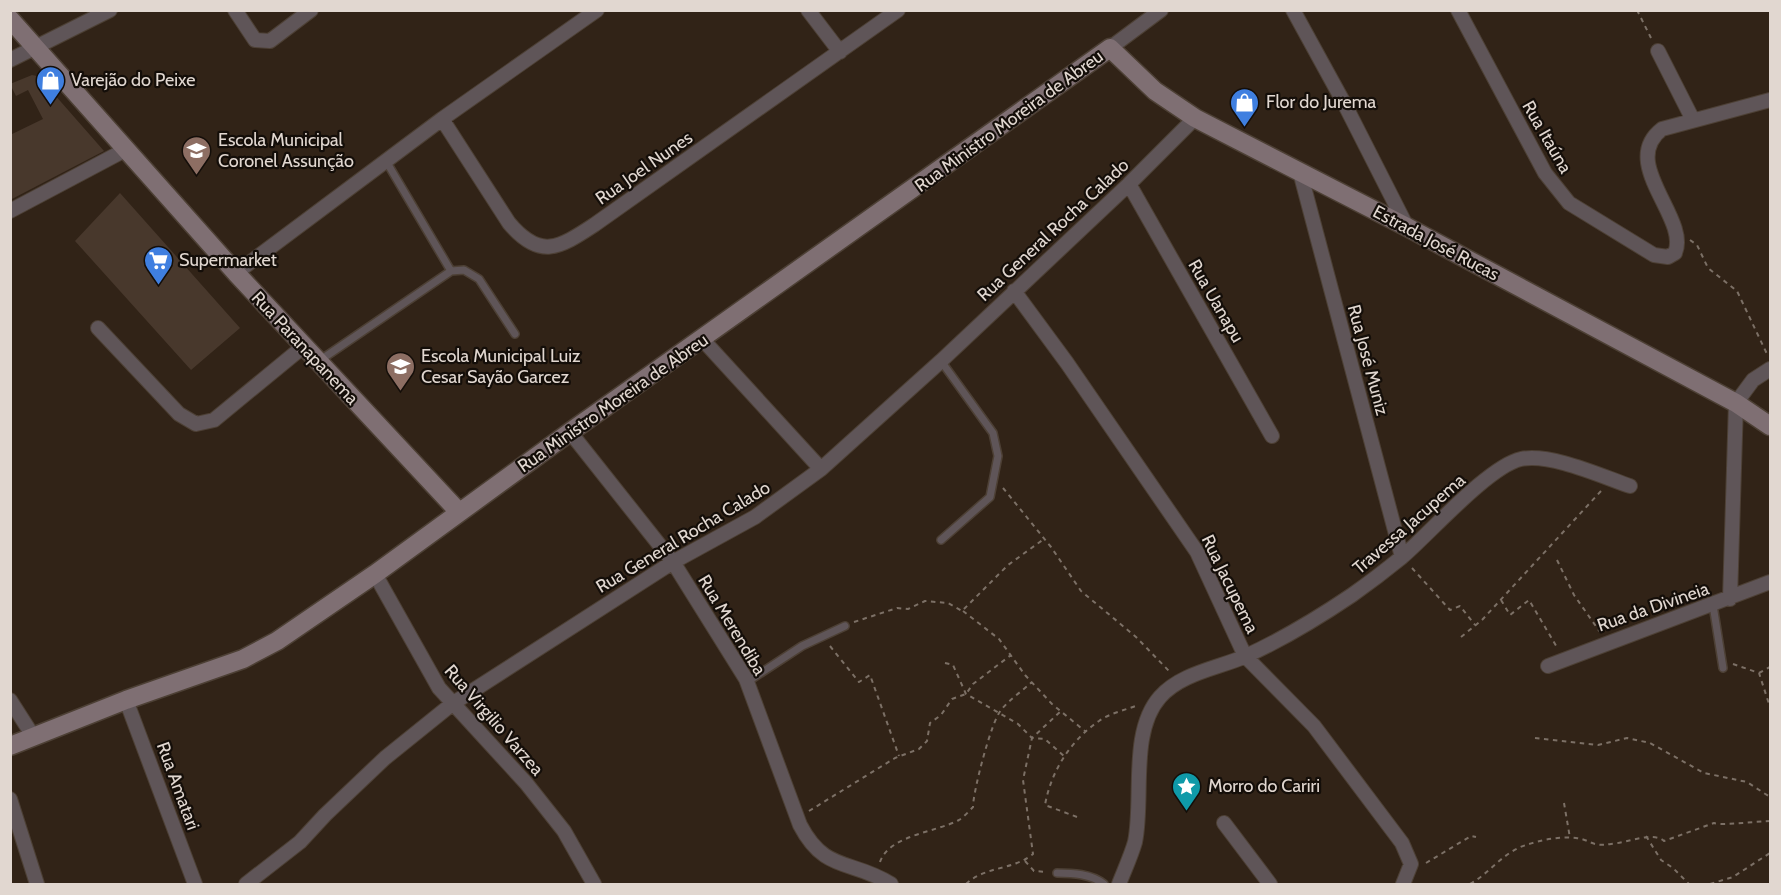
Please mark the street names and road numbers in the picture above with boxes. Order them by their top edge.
street label: Rua Ministro Moreira de Abreu [911,45,1107,197]
street label: Rua Itaúna [1517,97,1577,177]
street label: Rua Joel Nunes [591,127,697,209]
street label: Rua General Rocha Calado [973,154,1133,306]
street label: Estrada José Rucas [1369,201,1503,285]
street label: Rua Uanapu [1183,256,1249,346]
street label: Rua Paranapanema [247,287,363,409]
street label: Rua José Muniz [1343,302,1394,418]
street label: Rua Ministro Moreira de Abreu [514,329,712,477]
street label: Travessa Jacupema [1348,469,1470,579]
street label: Rua General Rocha Calado [592,476,774,598]
street label: Rua Jacupema [1197,531,1264,637]
street label: Rua Merendiba [693,571,771,680]
street label: Rua da Divineia [1594,577,1712,636]
street label: Rua Virgilio Varzea [440,660,548,780]
street label: Rua Amatari [152,739,204,833]

